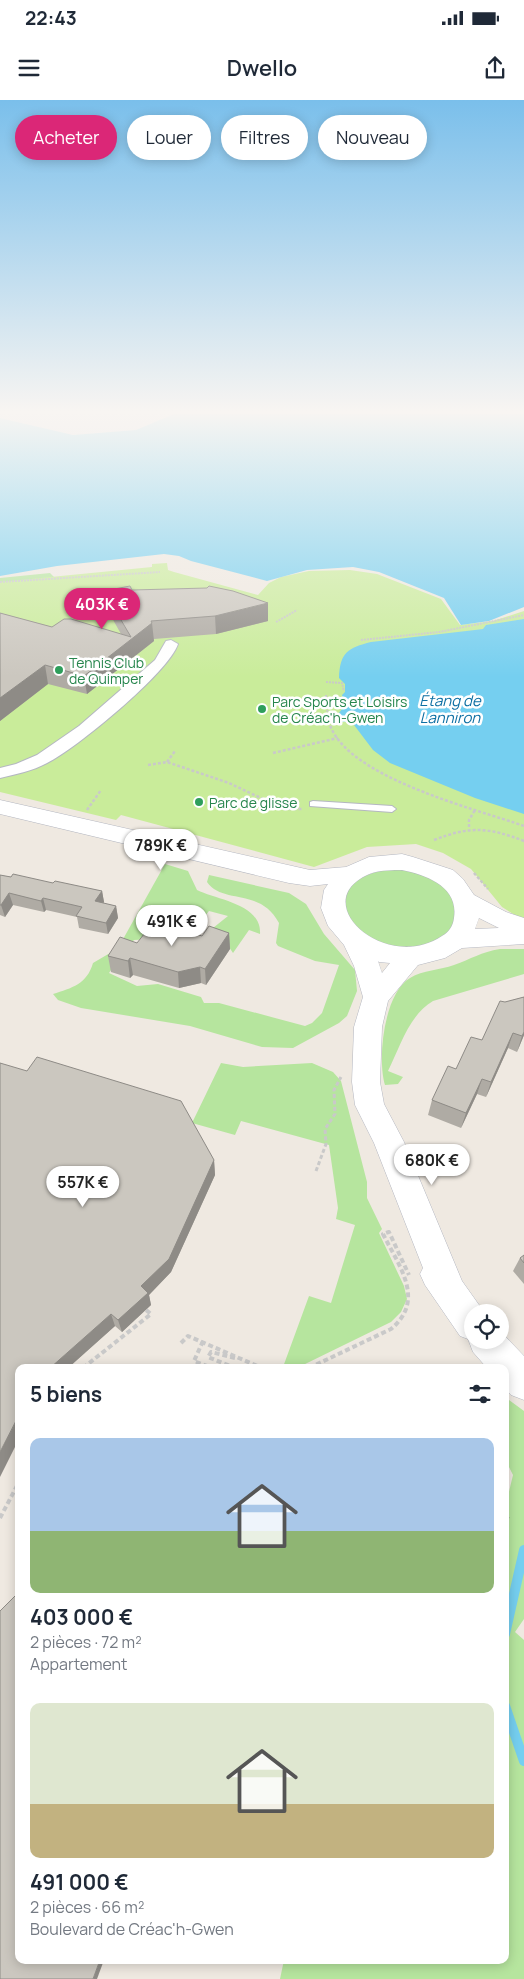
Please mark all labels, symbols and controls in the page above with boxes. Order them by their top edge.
text: 22:43 [25,5,77,31]
text: Dwello [227,53,297,83]
icon: menu [15,54,43,82]
icon: share [481,54,509,82]
chip: Acheter [15,115,117,160]
chip: Louer [127,115,211,160]
chip: Filtres [221,115,308,160]
chip: Nouveau [318,115,427,160]
pin: 403K € [61,588,143,630]
text: 403K € [75,593,129,615]
place label: Tennis Club de Quimper [69,653,144,688]
marker: Tennis Club de Quimper [53,664,65,676]
water label: Étang de Lanniron [419,690,482,728]
place label: Parc Sports et Loisirs de Créac'h-Gwen [272,692,407,727]
marker: Parc Sports et Loisirs de Créac'h-Gwen [256,703,268,715]
place label: Parc de glisse [209,793,297,812]
marker: Parc de glisse [193,796,205,808]
pin: 789K € [120,828,202,871]
text: 789K € [135,834,187,856]
pin: 491K € [131,904,213,947]
text: 491K € [147,910,197,932]
pin: 680K € [391,1144,473,1186]
text: 680K € [405,1149,459,1171]
pin: 557K € [42,1166,124,1208]
text: 557K € [57,1171,109,1193]
map controls [464,1304,509,1349]
button: locate [464,1304,509,1349]
text: 5 biens [30,1380,102,1408]
icon: filters [466,1380,494,1408]
icon: home [217,1471,307,1561]
text: 403 000 € [30,1603,133,1631]
text: 2 pièces · 72 m² [30,1631,142,1653]
text: Appartement [30,1653,127,1675]
icon: home [217,1736,307,1826]
text: 491 000 € [30,1868,129,1896]
text: 2 pièces · 66 m² [30,1896,144,1918]
text: Boulevard de Créac'h-Gwen [30,1918,234,1940]

